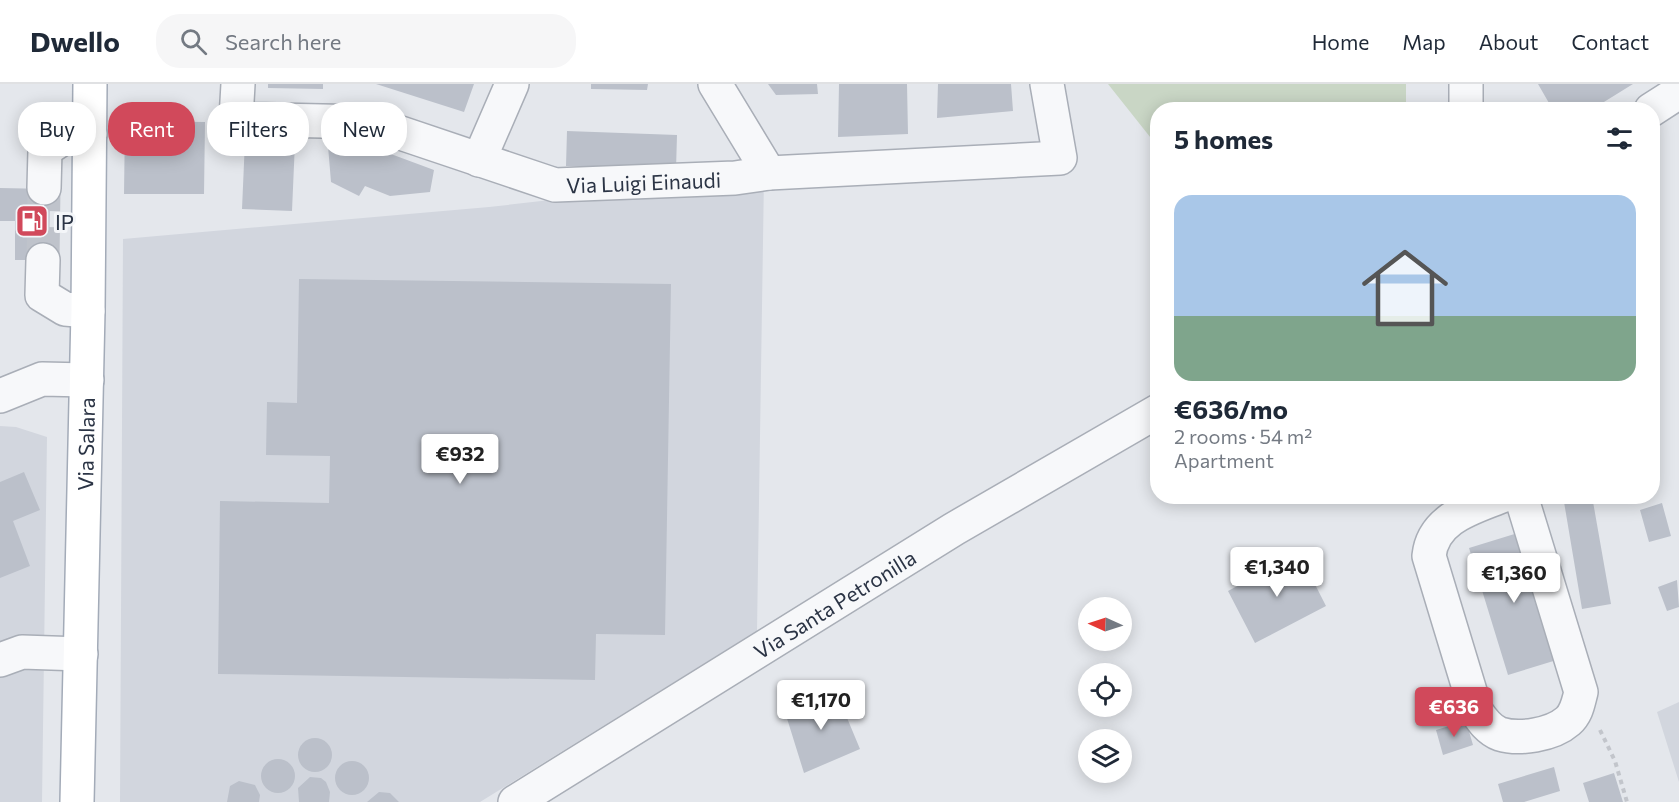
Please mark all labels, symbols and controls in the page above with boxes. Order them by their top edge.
search box [156,14,576,68]
text: Dwello [30,24,120,58]
icon: search [177,25,210,58]
text: Search here [225,28,341,55]
text: Home [1312,29,1369,54]
text: Map [1402,29,1446,54]
text: About [1479,29,1538,54]
text: Contact [1571,29,1649,54]
chip: Buy [18,102,96,156]
chip: Rent [108,102,195,156]
chip: Filters [207,102,309,156]
chip: New [321,102,407,156]
icon: filters [1603,122,1636,155]
text: 5 homes [1174,123,1273,154]
street label: Via Luigi Einaudi [566,166,721,197]
fuel station icon: IP [14,203,50,239]
place label: IP [55,209,74,234]
icon: home [1351,234,1459,342]
text: €636/mo [1174,393,1288,424]
street label: Via Salara [71,397,99,491]
text: 2 rooms · 54 m² [1174,424,1312,448]
pin: €932 [424,434,496,485]
text: €932 [435,441,485,465]
text: Apartment [1174,448,1274,472]
street label: Via Santa Petronilla [749,544,920,663]
pin: €1,340 [1228,547,1326,598]
pin: €1,360 [1465,553,1563,604]
text: €1,340 [1244,554,1310,578]
text: €1,360 [1481,560,1547,584]
north arrow [1078,597,1132,651]
map controls [1078,597,1132,783]
button: locate [1078,663,1132,717]
pin: €1,170 [772,680,870,731]
text: €1,170 [791,687,851,711]
pin: €636 [1418,687,1490,738]
text: €636 [1429,694,1479,718]
button: layers [1078,729,1132,783]

